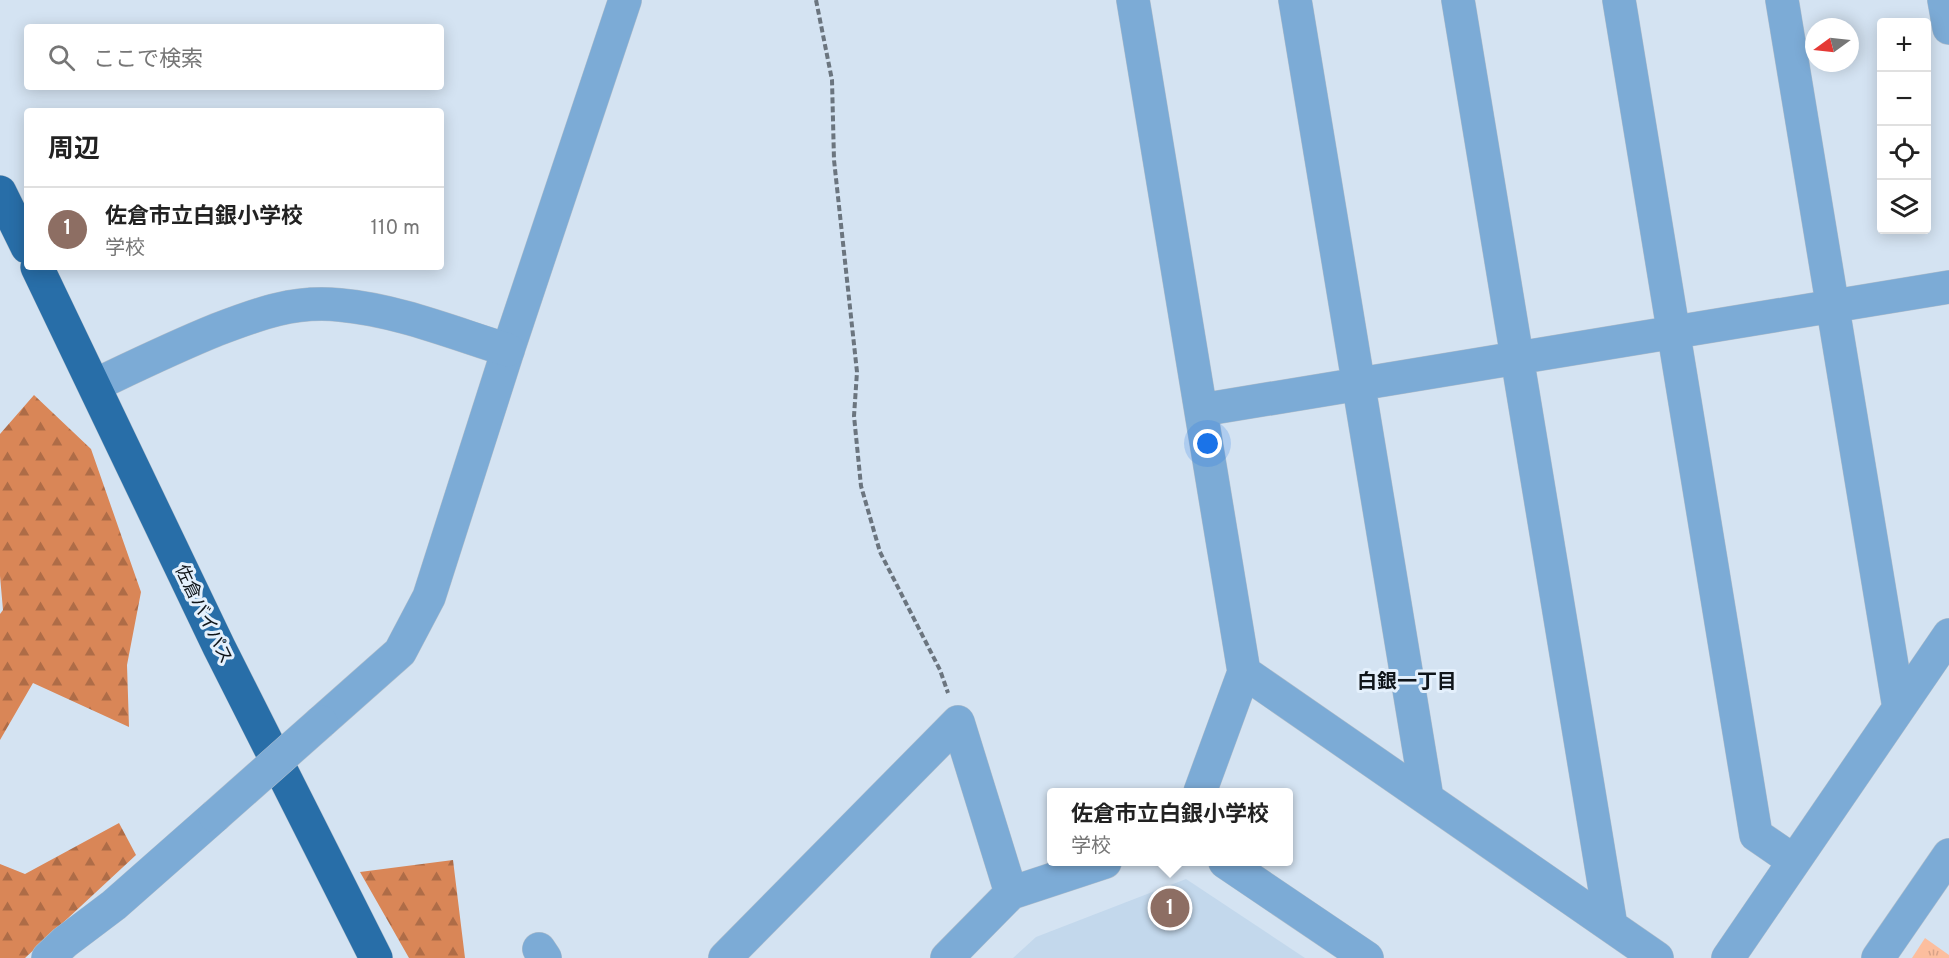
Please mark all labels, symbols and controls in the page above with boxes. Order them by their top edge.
north arrow [1805,18,1859,72]
map controls [1877,18,1931,234]
button: + [1877,18,1931,72]
search box [24,24,444,90]
icon: search [45,41,78,74]
text: ここで検索 [93,47,203,74]
button: − [1877,72,1931,126]
button: locate [1877,126,1931,180]
text: 周辺 [48,134,100,167]
button: layers [1877,180,1931,234]
text: 佐倉市立白銀小学校 [105,204,303,231]
text: 1 [64,216,72,242]
text: 110 m [371,216,420,242]
text: 学校 [105,236,145,262]
your location [1193,429,1222,458]
street label: 佐倉バイパス [169,561,237,668]
district label: 白銀一丁目 [1357,670,1457,696]
popup [1047,788,1293,866]
text: 佐倉市立白銀小学校 [1071,802,1269,829]
text: 学校 [1071,834,1111,860]
pin: 1 [1150,886,1190,930]

